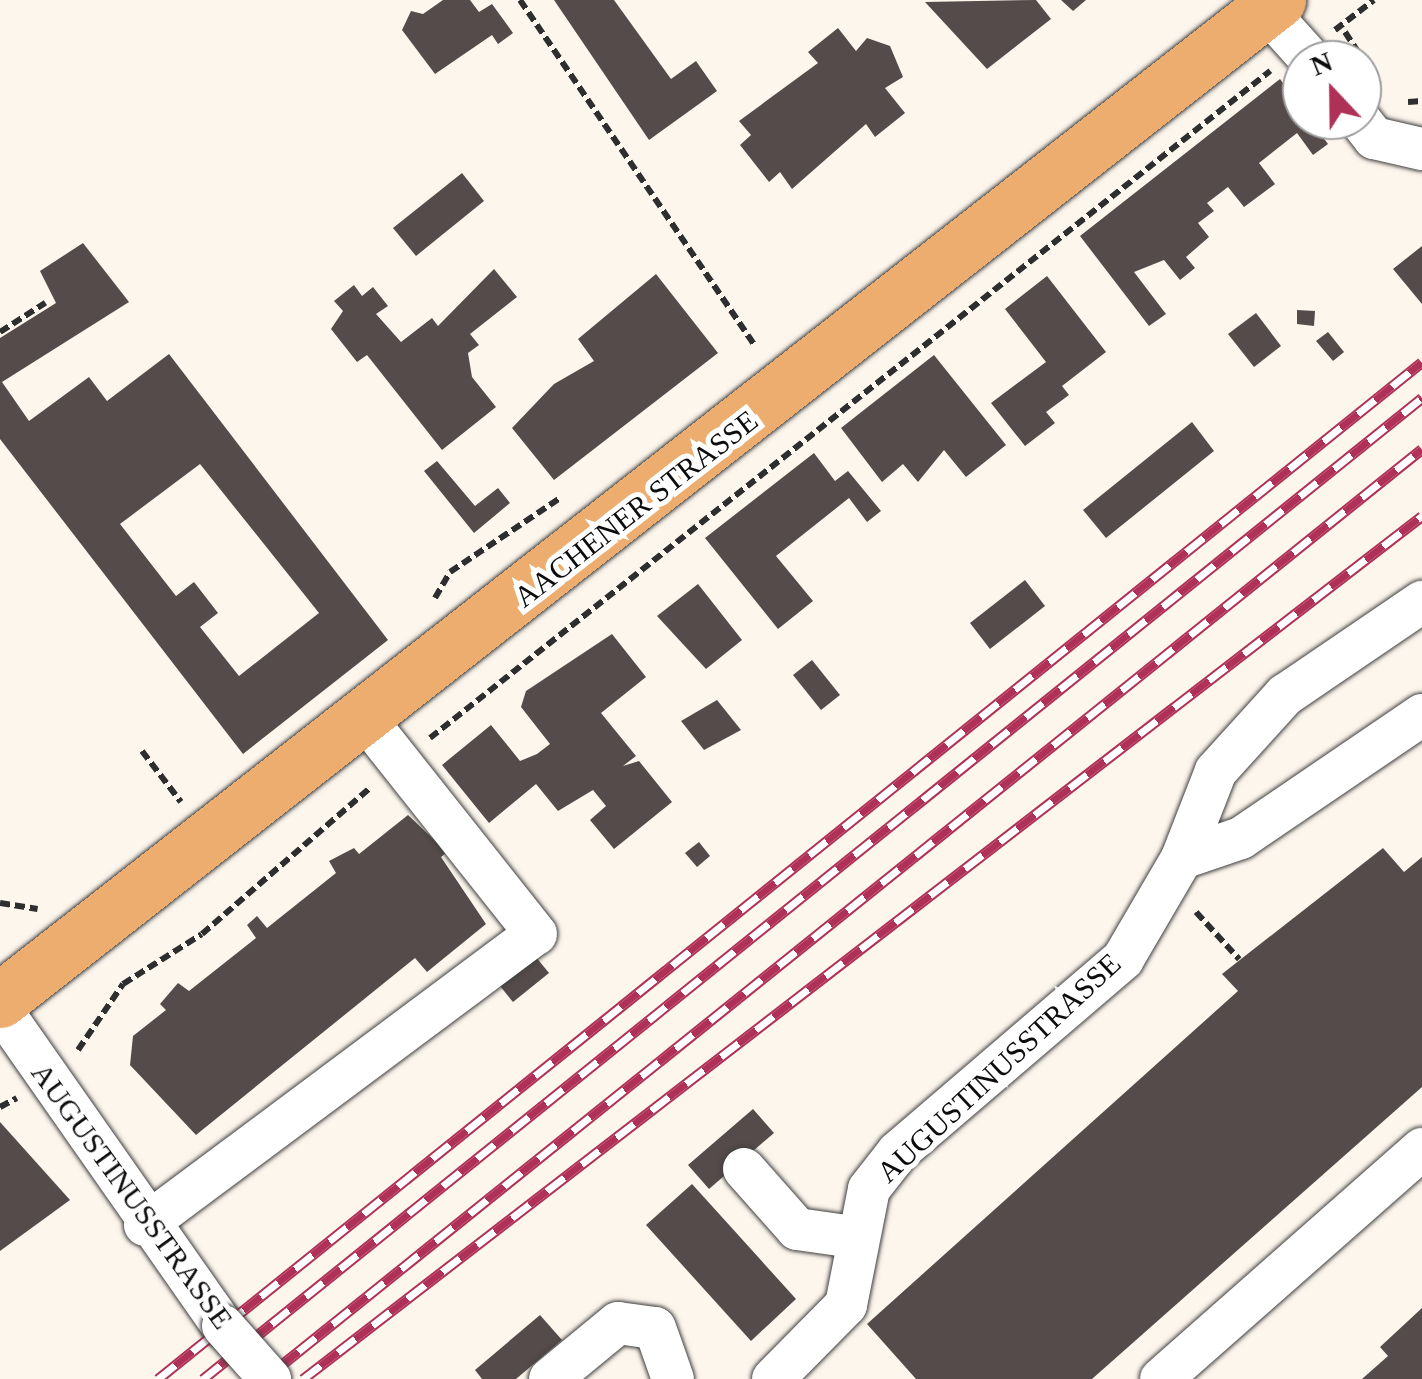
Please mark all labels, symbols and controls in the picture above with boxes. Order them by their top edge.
north arrow [1282,40,1382,140]
text: N [1306,45,1337,82]
street label: AACHENER STRASSE [507,403,765,615]
street label: AUGUSTINUSSTRASSE [870,946,1128,1190]
street label: AUGUSTINUSSTRASSE [23,1056,241,1336]

